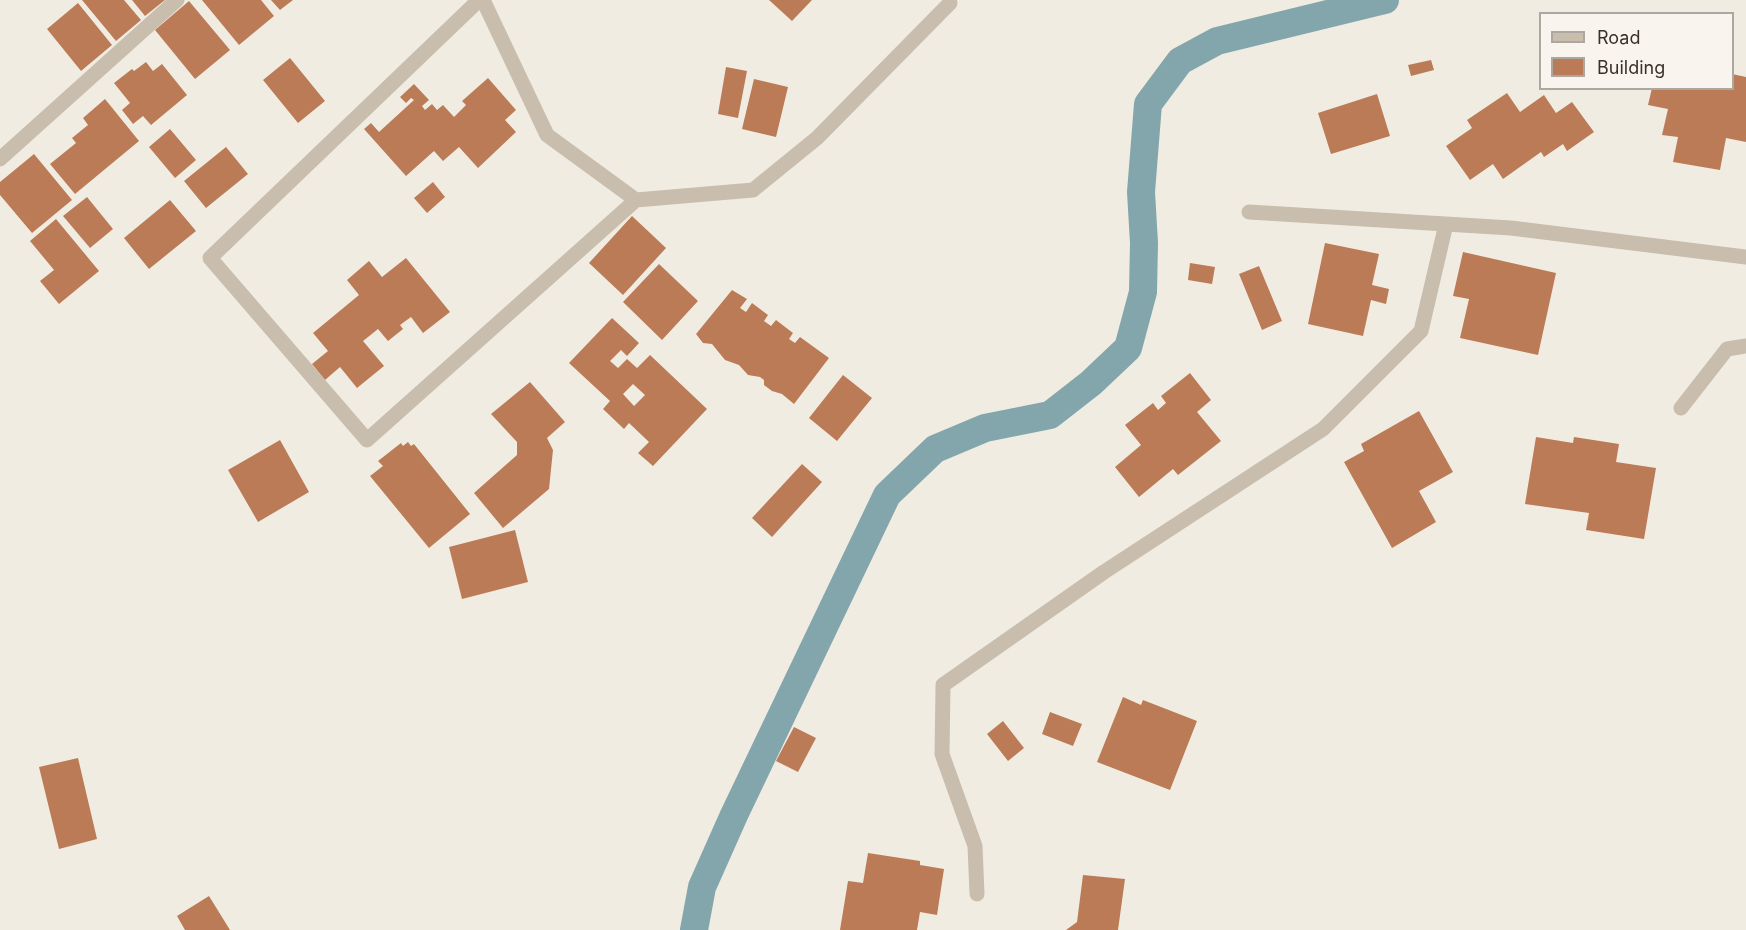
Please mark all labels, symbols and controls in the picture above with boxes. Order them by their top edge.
legend [1539,12,1734,90]
text: Road [1597,27,1640,48]
text: Building [1597,57,1665,78]

